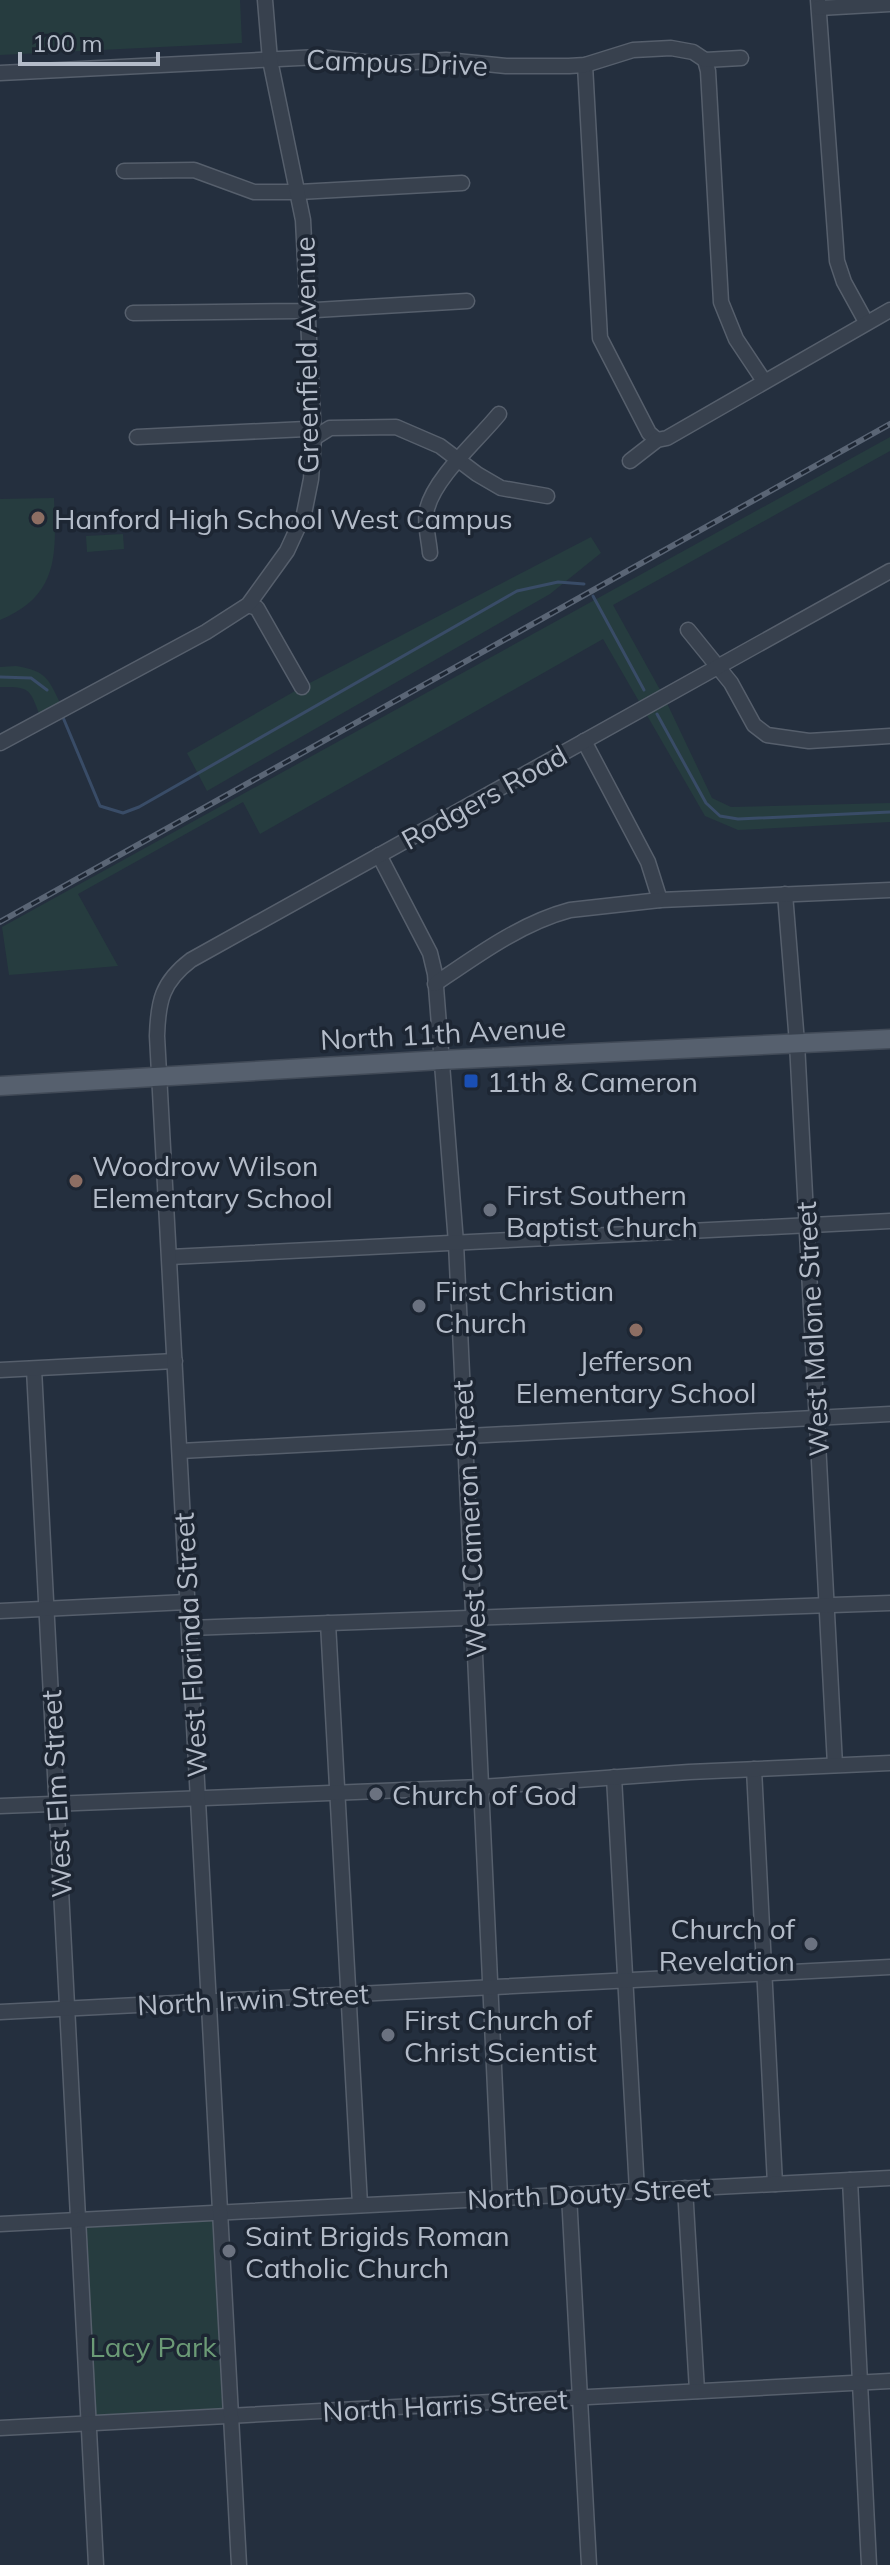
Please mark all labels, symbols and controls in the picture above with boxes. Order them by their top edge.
scale bar [20,16,158,66]
text: 100 m [32,28,103,58]
street label: Campus Drive [306,41,488,83]
street label: Greenfield Avenue [286,236,326,474]
place label: Hanford High School West Campus [54,501,513,536]
marker: Hanford High School West Campus [29,509,47,527]
street label: Rodgers Road [395,737,573,857]
street label: North 11th Avenue [319,1009,567,1057]
place label: 11th & Cameron [487,1064,698,1099]
marker: 11th & Cameron [462,1072,480,1090]
place label: Woodrow Wilson Elementary School [92,1148,333,1215]
marker: Woodrow Wilson Elementary School [67,1172,85,1190]
place label: First Southern Baptist Church [506,1177,698,1244]
street label: West Malone Street [788,1200,836,1457]
marker: First Southern Baptist Church [481,1201,499,1219]
place label: First Christian Church [435,1273,614,1340]
marker: First Christian Church [410,1297,428,1315]
marker: Jefferson Elementary School [627,1321,645,1339]
place label: Jefferson Elementary School [516,1343,756,1410]
street label: West Cameron Street [444,1379,494,1659]
street label: West Florinda Street [166,1511,214,1779]
street label: West Elm Street [33,1689,79,1899]
place label: Church of God [392,1777,577,1812]
marker: Church of God [367,1785,385,1803]
place label: Church of Revelation [659,1911,796,1978]
marker: Church of Revelation [802,1935,820,1953]
street label: North Irwin Street [136,1975,370,2023]
place label: First Church of Christ Scientist [404,2002,597,2069]
marker: First Church of Christ Scientist [379,2026,397,2044]
street label: North Douty Street [466,2169,712,2217]
place label: Saint Brigids Roman Catholic Church [245,2218,510,2285]
marker: Saint Brigids Roman Catholic Church [220,2242,238,2260]
park label: Lacy Park [89,2329,217,2364]
street label: North Harris Street [322,2381,569,2429]

